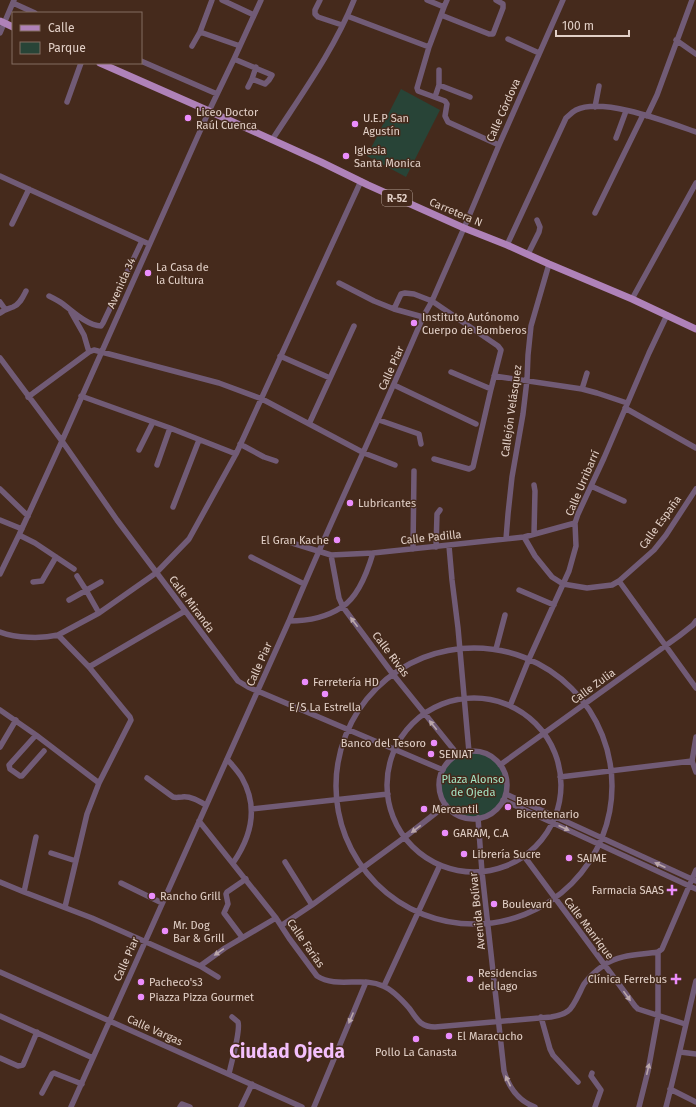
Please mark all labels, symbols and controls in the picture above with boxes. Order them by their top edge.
legend [12,12,142,64]
scale bar [556,12,629,38]
text: 100 m [562,19,594,33]
text: Calle [48,21,75,35]
text: Parque [48,41,86,55]
street label: Calle Córdova [484,77,523,144]
place label: Liceo Doctor Raúl Cuenca [196,106,259,132]
place label: U.E.P San Agustín [363,112,409,138]
marker: Liceo Doctor Raúl Cuenca [183,113,193,123]
marker: U.E.P San Agustín [350,119,360,129]
place label: Iglesia Santa Monica [354,144,421,170]
marker: Iglesia Santa Monica [341,151,351,161]
road number: R-52 [382,190,412,206]
street label: Carretera N [427,195,484,229]
street label: Avenida 34 [105,256,138,311]
place label: La Casa de la Cultura [156,261,209,287]
marker: La Casa de la Cultura [143,268,153,278]
place label: Instituto Autónomo Cuerpo de Bomberos [422,311,527,337]
marker: Instituto Autónomo Cuerpo de Bomberos [409,318,419,328]
street label: Calle Piar [376,343,407,392]
street label: Callejón Velásquez [499,364,524,458]
street label: Calle Urribarrí [563,448,602,518]
street label: Calle España [637,493,684,552]
place label: Lubricantes [358,497,416,510]
marker: Lubricantes [345,498,355,508]
street label: Calle Padilla [400,528,462,547]
place label: El Gran Kache [261,534,329,547]
marker: El Gran Kache [332,535,342,545]
street label: Calle Miranda [166,573,217,635]
one-way arrow [350,616,358,627]
street label: Calle Rivas [369,629,412,679]
street label: Calle Piar [244,639,275,688]
street label: Calle Zulia [569,666,618,707]
place label: Ferretería HD [313,676,379,689]
marker: Ferretería HD [300,677,310,687]
marker: E/S La Estrella [320,689,330,699]
place label: E/S La Estrella [289,701,361,714]
one-way arrow [429,719,438,730]
place label: Banco del Tesoro [341,737,426,750]
marker: Banco del Tesoro [429,738,439,748]
place label: SENIAT [439,748,473,761]
marker: SENIAT [426,749,436,759]
park label: Plaza Alonso de Ojeda [442,773,504,799]
place label: Banco Bicentenario [516,795,579,821]
marker: Banco Bicentenario [503,802,513,812]
place label: Mercantil [432,803,478,816]
marker: Mercantil [419,804,429,814]
one-way arrow [410,825,421,833]
one-way arrow [558,825,570,832]
place label: GARAM, C.A [453,827,509,840]
marker: GARAM, C.A [440,828,450,838]
place label: Librería Sucre [472,848,541,861]
marker: Librería Sucre [459,849,469,859]
place label: SAIME [577,852,607,865]
marker: SAIME [564,853,574,863]
one-way arrow [655,862,666,868]
street label: Avenida Bolívar [467,871,488,950]
place label: Farmacia SAAS [592,884,664,897]
marker: Farmacia SAAS [667,885,677,895]
place label: Rancho Grill [160,890,221,903]
marker: Rancho Grill [147,891,157,901]
street label: Calle Manrique [561,895,616,962]
place label: Boulevard [502,898,552,911]
marker: Boulevard [489,899,499,909]
street label: Calle Farías [284,916,327,970]
place label: Mr. Dog Bar & Grill [173,919,225,945]
marker: Mr. Dog Bar & Grill [160,926,170,936]
street label: Calle Piar [111,934,142,983]
one-way arrow [214,948,224,956]
place label: Residencias del lago [478,967,537,993]
place label: Clínica Ferrebus [588,973,667,986]
marker: Clínica Ferrebus [670,973,682,985]
marker: Residencias del lago [465,974,475,984]
place label: Pacheco's3 [149,976,203,989]
marker: Pacheco's3 [136,977,146,987]
place label: Piazza Pizza Gourmet [149,991,254,1004]
one-way arrow [623,991,631,1002]
marker: Piazza Pizza Gourmet [136,992,146,1002]
street label: Calle Vargas [125,1012,185,1048]
one-way arrow [348,1013,354,1024]
place label: El Maracucho [457,1030,523,1043]
marker: El Maracucho [444,1031,454,1041]
marker: Pollo La Canasta [411,1034,421,1044]
district label: Ciudad Ojeda [229,1040,345,1063]
place label: Pollo La Canasta [375,1046,457,1059]
one-way arrow [645,1063,651,1075]
one-way arrow [505,1075,511,1087]

